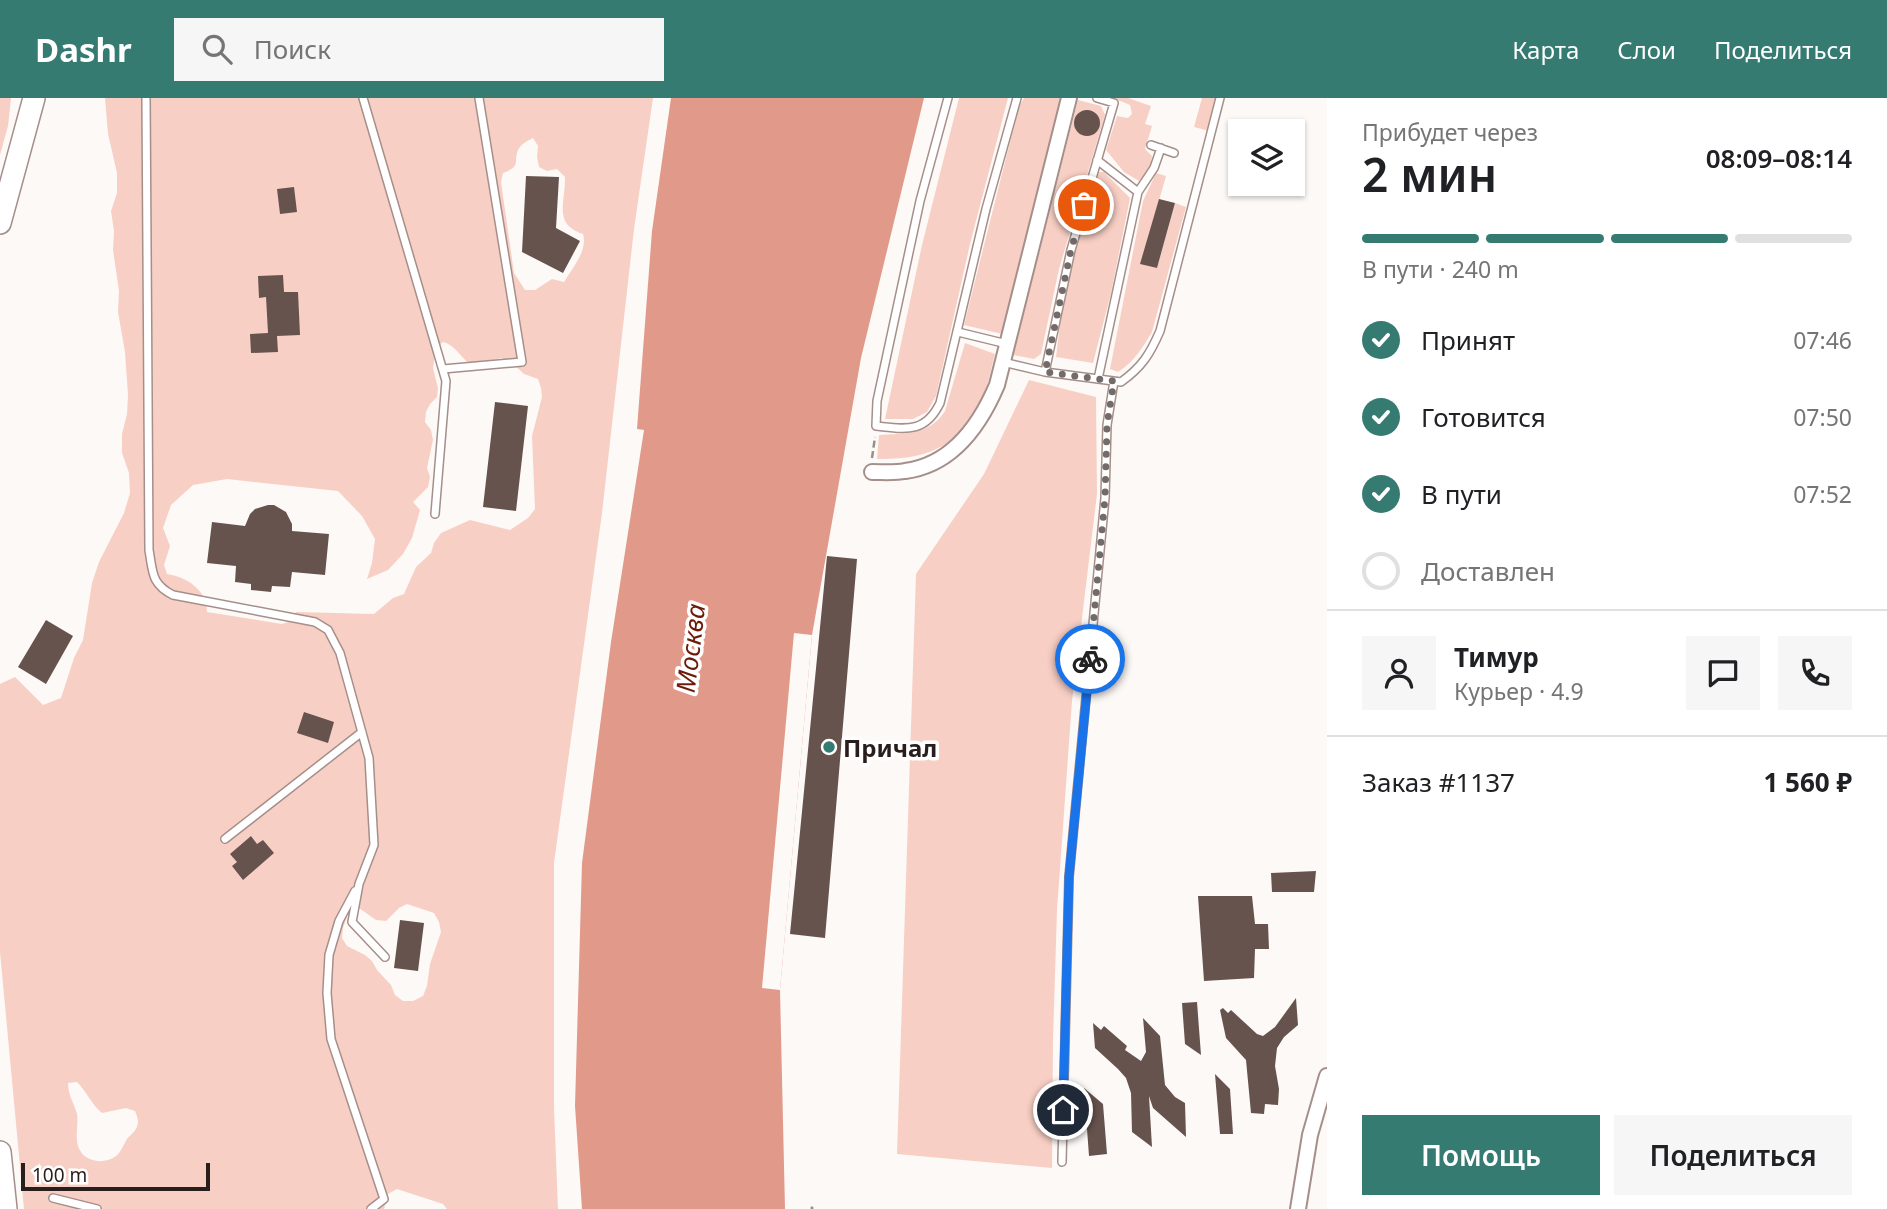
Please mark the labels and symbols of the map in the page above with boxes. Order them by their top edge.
pin [1054,175,1114,235]
water label: Москва [667,601,713,694]
courier [1055,624,1125,694]
place label: Причал [843,731,937,764]
marker: Причал [821,739,837,755]
pin [1033,1080,1093,1140]
scale bar [21,1160,210,1192]

